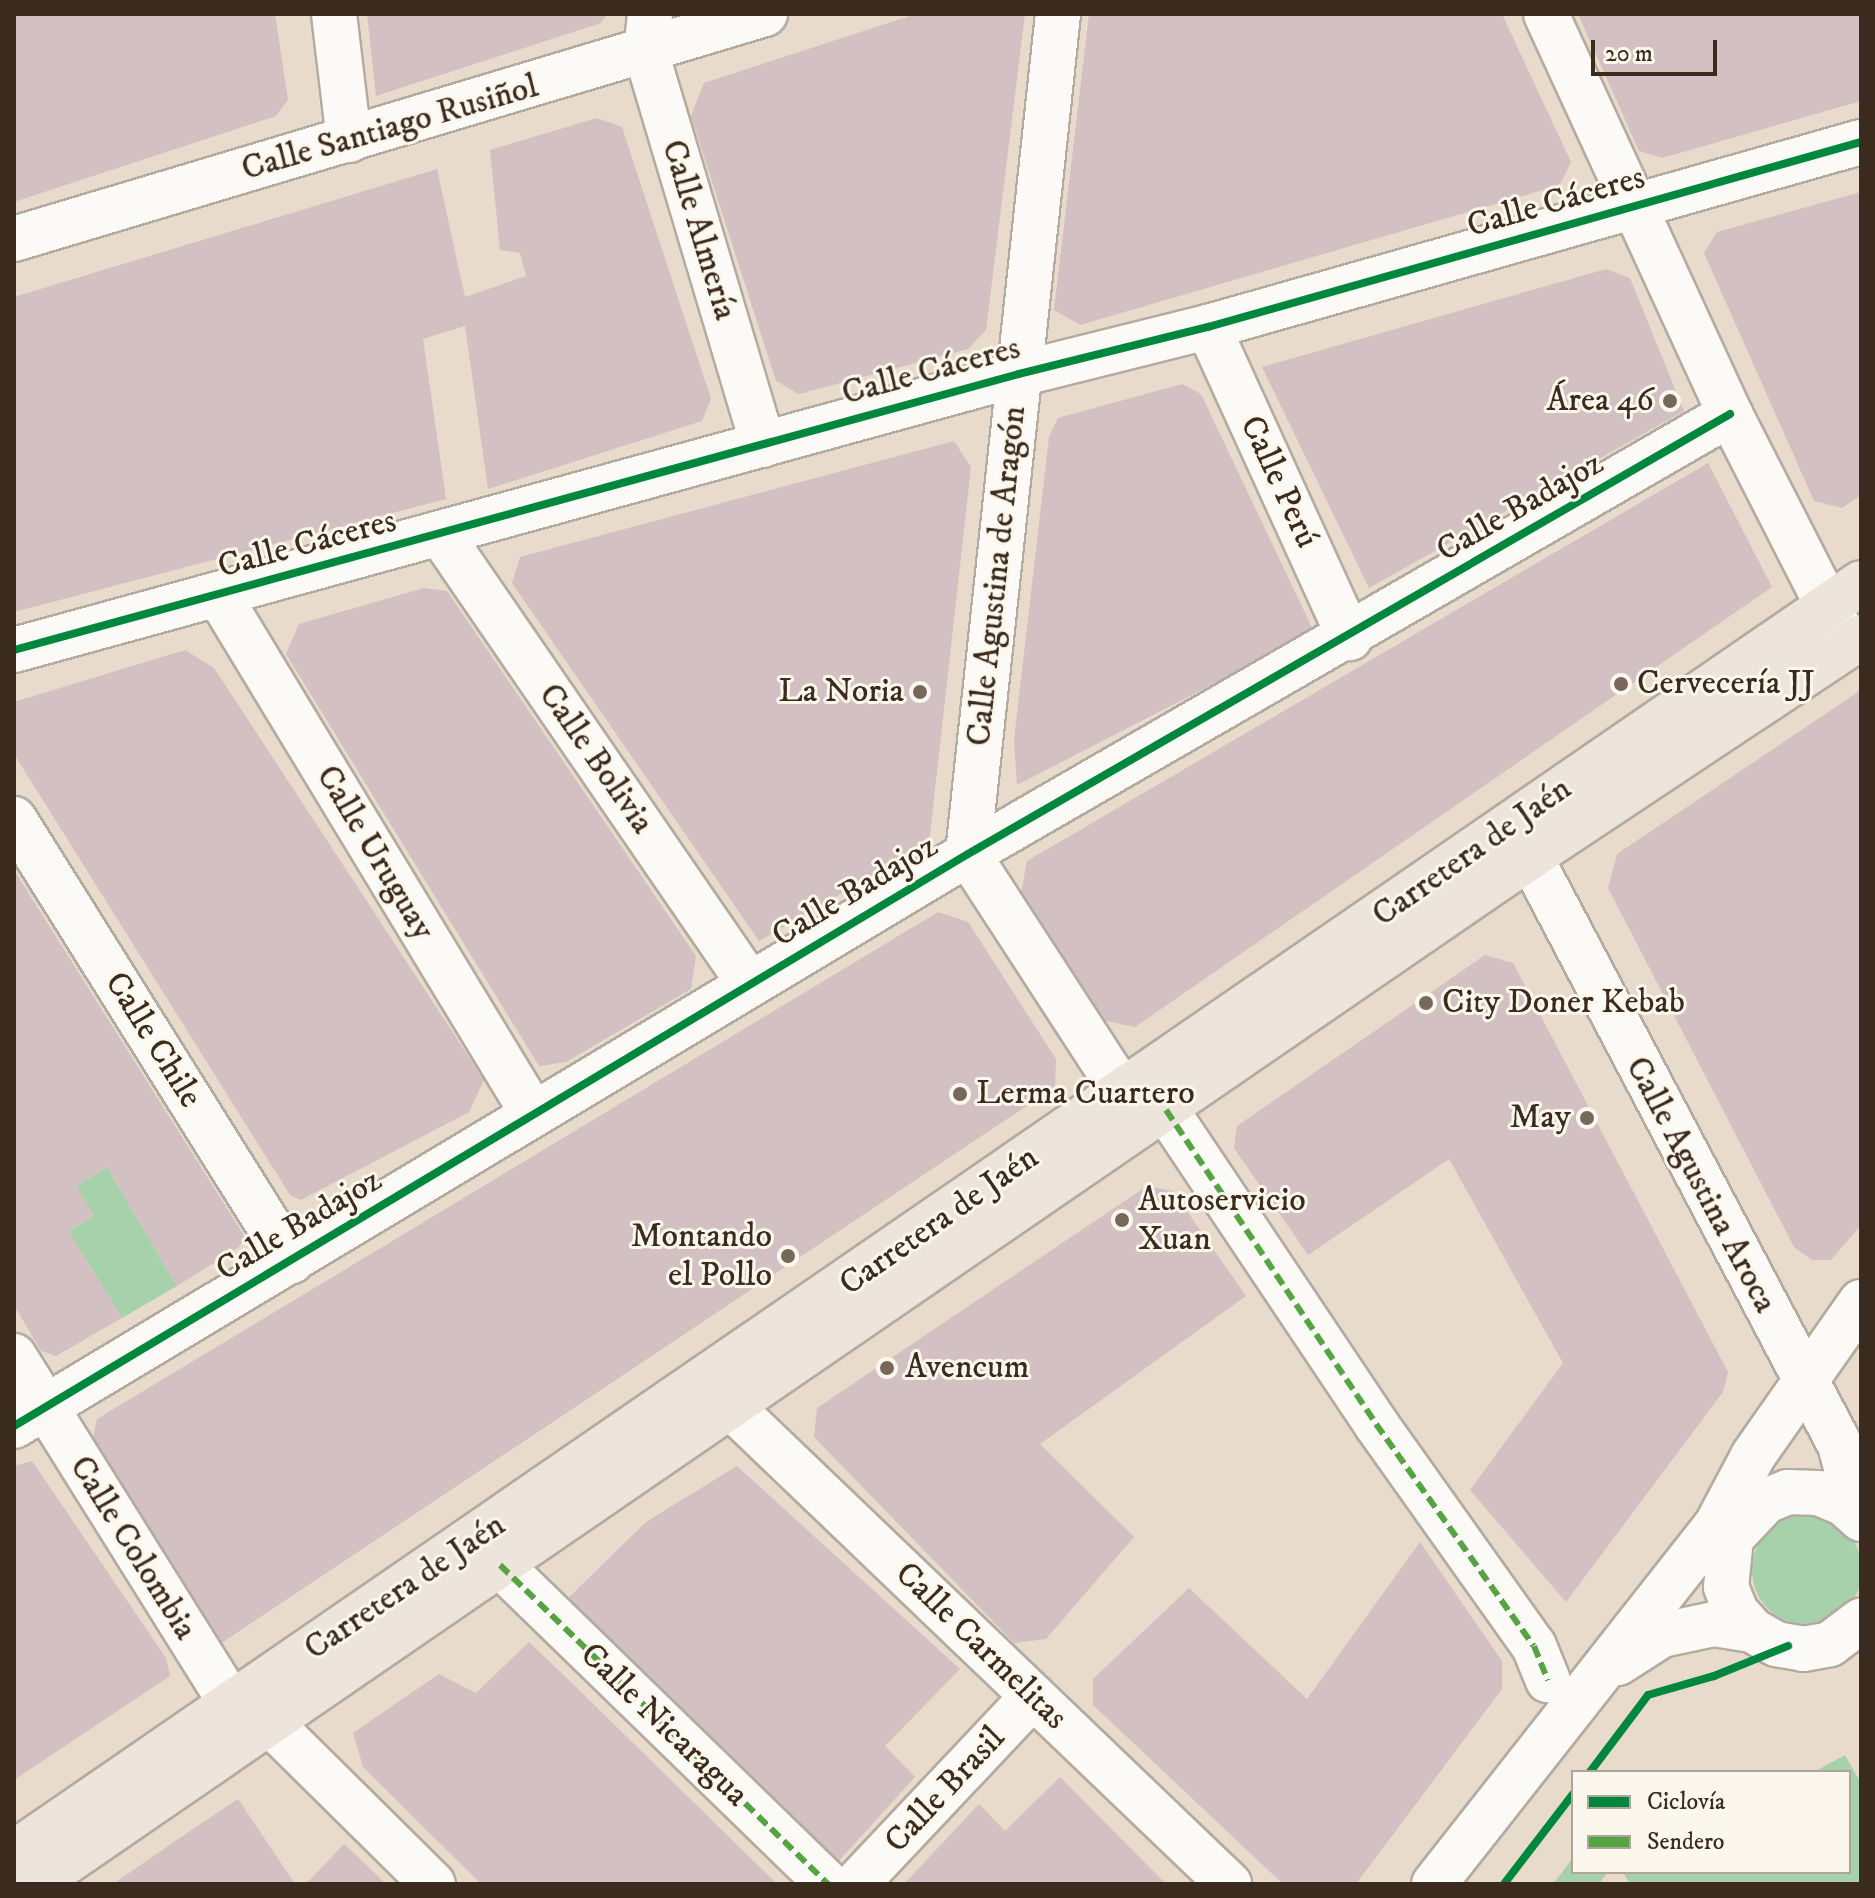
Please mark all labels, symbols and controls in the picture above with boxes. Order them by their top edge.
scale bar [1595,24,1721,74]
text: 20 m [1605,39,1653,69]
street label: Calle Santiago Rusiñol [237,66,543,190]
street label: Calle Almería [652,135,746,325]
street label: Calle Cáceres [1463,157,1649,247]
street label: Calle Cáceres [838,328,1024,414]
place label: Área 46 [1547,381,1654,421]
marker: Área 46 [1661,392,1679,410]
street label: Calle Agustina de Aragón [959,404,1035,748]
street label: Calle Perú [1231,409,1327,555]
street label: Calle Badajoz [1429,443,1611,571]
street label: Calle Cáceres [214,501,400,587]
place label: Cervecería JJ [1637,664,1815,704]
place label: La Noria [778,672,904,712]
marker: Cervecería JJ [1612,675,1630,693]
street label: Calle Bolivia [529,676,663,842]
marker: La Noria [911,683,929,701]
street label: Calle Uruguay [307,758,443,948]
street label: Carretera de Jaén [1365,768,1579,936]
street label: Calle Badajoz [765,826,945,956]
street label: Calle Chile [95,965,211,1115]
place label: City Doner Kebab [1442,983,1685,1023]
marker: City Doner Kebab [1417,994,1435,1012]
street label: Calle Agustina Aroca [1616,1050,1786,1320]
place label: Lerma Cuartero [976,1074,1195,1114]
marker: Lerma Cuartero [951,1085,969,1103]
place label: May [1510,1098,1571,1138]
marker: May [1578,1109,1596,1127]
street label: Carretera de Jaén [832,1137,1046,1305]
street label: Calle Badajoz [209,1160,389,1290]
place label: Autoservicio Xuan [1138,1180,1306,1260]
marker: Autoservicio Xuan [1113,1211,1131,1229]
place label: Montando el Pollo [631,1216,772,1296]
marker: Montando el Pollo [779,1247,797,1265]
place label: Avencum [905,1348,1029,1388]
marker: Avencum [876,1357,898,1379]
street label: Calle Colombia [60,1449,206,1647]
street label: Carretera de Jaén [297,1505,513,1669]
street label: Calle Carmelitas [886,1554,1076,1738]
street label: Calle Nicaragua [571,1635,757,1815]
street label: Calle Brasil [876,1718,1014,1862]
legend [1571,1770,1851,1874]
text: Ciclovía [1647,1787,1725,1817]
text: Sendero [1647,1827,1725,1857]

